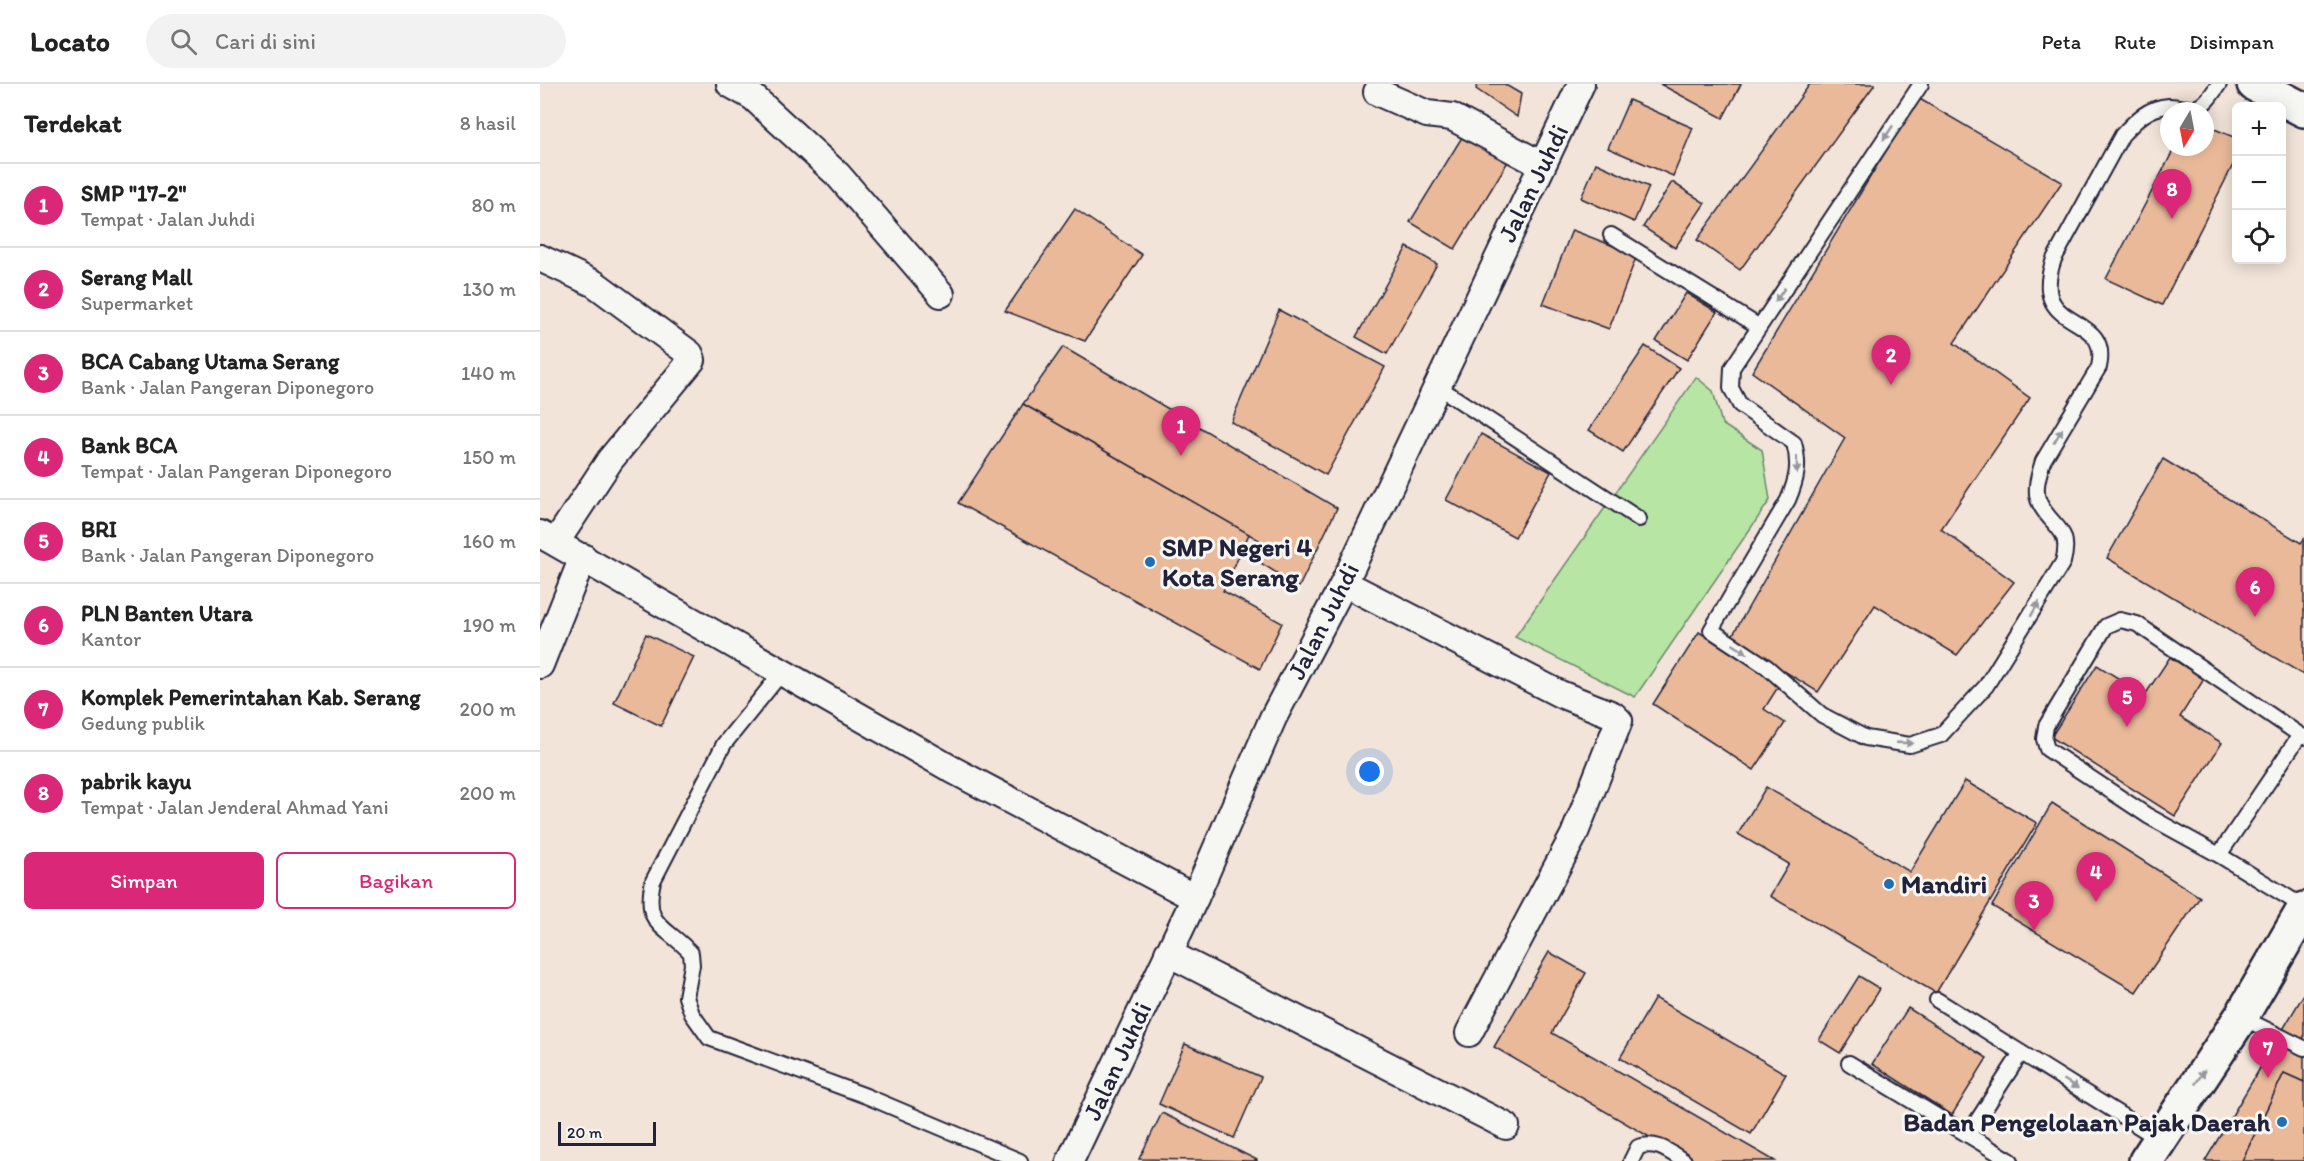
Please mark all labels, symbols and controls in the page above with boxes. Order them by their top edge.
search box [146,14,566,68]
text: Locato [30,24,110,58]
icon: search [167,25,200,58]
text: Cari di sini [215,28,316,55]
text: Peta [2041,29,2081,54]
text: Rute [2114,29,2156,54]
text: Disimpan [2189,29,2274,54]
north arrow [2160,102,2214,156]
map controls [2232,102,2286,264]
button: + [2232,102,2286,156]
text: Terdekat [24,107,122,139]
text: 8 hasil [460,111,516,135]
street label: Jalan Juhdi [1491,119,1575,247]
one-way arrow [1882,124,1894,140]
button: − [2232,156,2286,210]
pin: 8 [2152,170,2192,219]
text: SMP "17-2" [81,180,186,207]
text: 1 [39,193,48,217]
text: 80 m [471,193,516,217]
text: Tempat · Jalan Juhdi [81,207,255,231]
button: locate [2232,210,2286,264]
text: Serang Mall [81,264,193,291]
text: 2 [38,277,49,301]
text: 130 m [462,277,516,301]
one-way arrow [1774,286,1786,302]
text: Supermarket [81,291,193,315]
pin: 2 [1872,336,1910,385]
text: BCA Cabang Utama Serang [81,348,339,375]
text: 3 [38,361,49,385]
text: 140 m [461,361,516,385]
text: Bank · Jalan Pangeran Diponegoro [81,375,374,399]
pin: 1 [1162,406,1200,456]
one-way arrow [2052,428,2063,444]
text: Bank BCA [81,432,177,459]
text: 4 [37,445,50,469]
text: 150 m [463,445,516,469]
one-way arrow [1792,456,1802,475]
text: Tempat · Jalan Pangeran Diponegoro [81,459,392,483]
text: BRI [81,516,117,543]
text: 5 [38,529,49,553]
text: 160 m [463,529,516,553]
place label: SMP Negeri 4 Kota Serang [1162,531,1313,593]
text: Bank · Jalan Pangeran Diponegoro [81,543,374,567]
marker: SMP Negeri 4 Kota Serang [1143,555,1157,569]
street label: Jalan Juhdi [1280,557,1366,685]
pin: 6 [2236,568,2274,617]
text: PLN Banten Utara [81,600,253,627]
one-way arrow [2030,601,2040,618]
text: 6 [38,613,49,637]
text: 190 m [463,613,516,637]
text: Kantor [81,627,141,651]
one-way arrow [1731,643,1747,655]
pin: 5 [2108,678,2146,727]
text: Komplek Pemerintahan Kab. Serang [81,684,420,711]
text: 7 [39,697,48,721]
text: 200 m [460,697,516,721]
text: Gedung publik [81,711,205,735]
one-way arrow [1896,738,1915,748]
your location [1355,757,1384,786]
text: pabrik kayu [81,768,191,795]
text: 8 [38,781,49,805]
text: 200 m [460,781,516,805]
text: Tempat · Jalan Jenderal Ahmad Yani [81,795,389,819]
button: Simpan [24,852,264,909]
button: Bagikan [276,852,516,909]
pin: 4 [2076,852,2116,902]
place label: Mandiri [1901,868,1987,900]
marker: Mandiri [1882,877,1896,891]
pin: 3 [2014,882,2054,931]
street label: Jalan Juhdi [1076,997,1158,1125]
pin: 7 [2248,1028,2288,1078]
one-way arrow [2195,1068,2206,1085]
one-way arrow [2062,1078,2079,1089]
place label: Badan Pengelolaan Pajak Daerah [1903,1106,2271,1138]
marker: Badan Pengelolaan Pajak Daerah [2275,1115,2289,1129]
scale bar [558,1119,656,1146]
text: 20 m [567,1123,602,1142]

